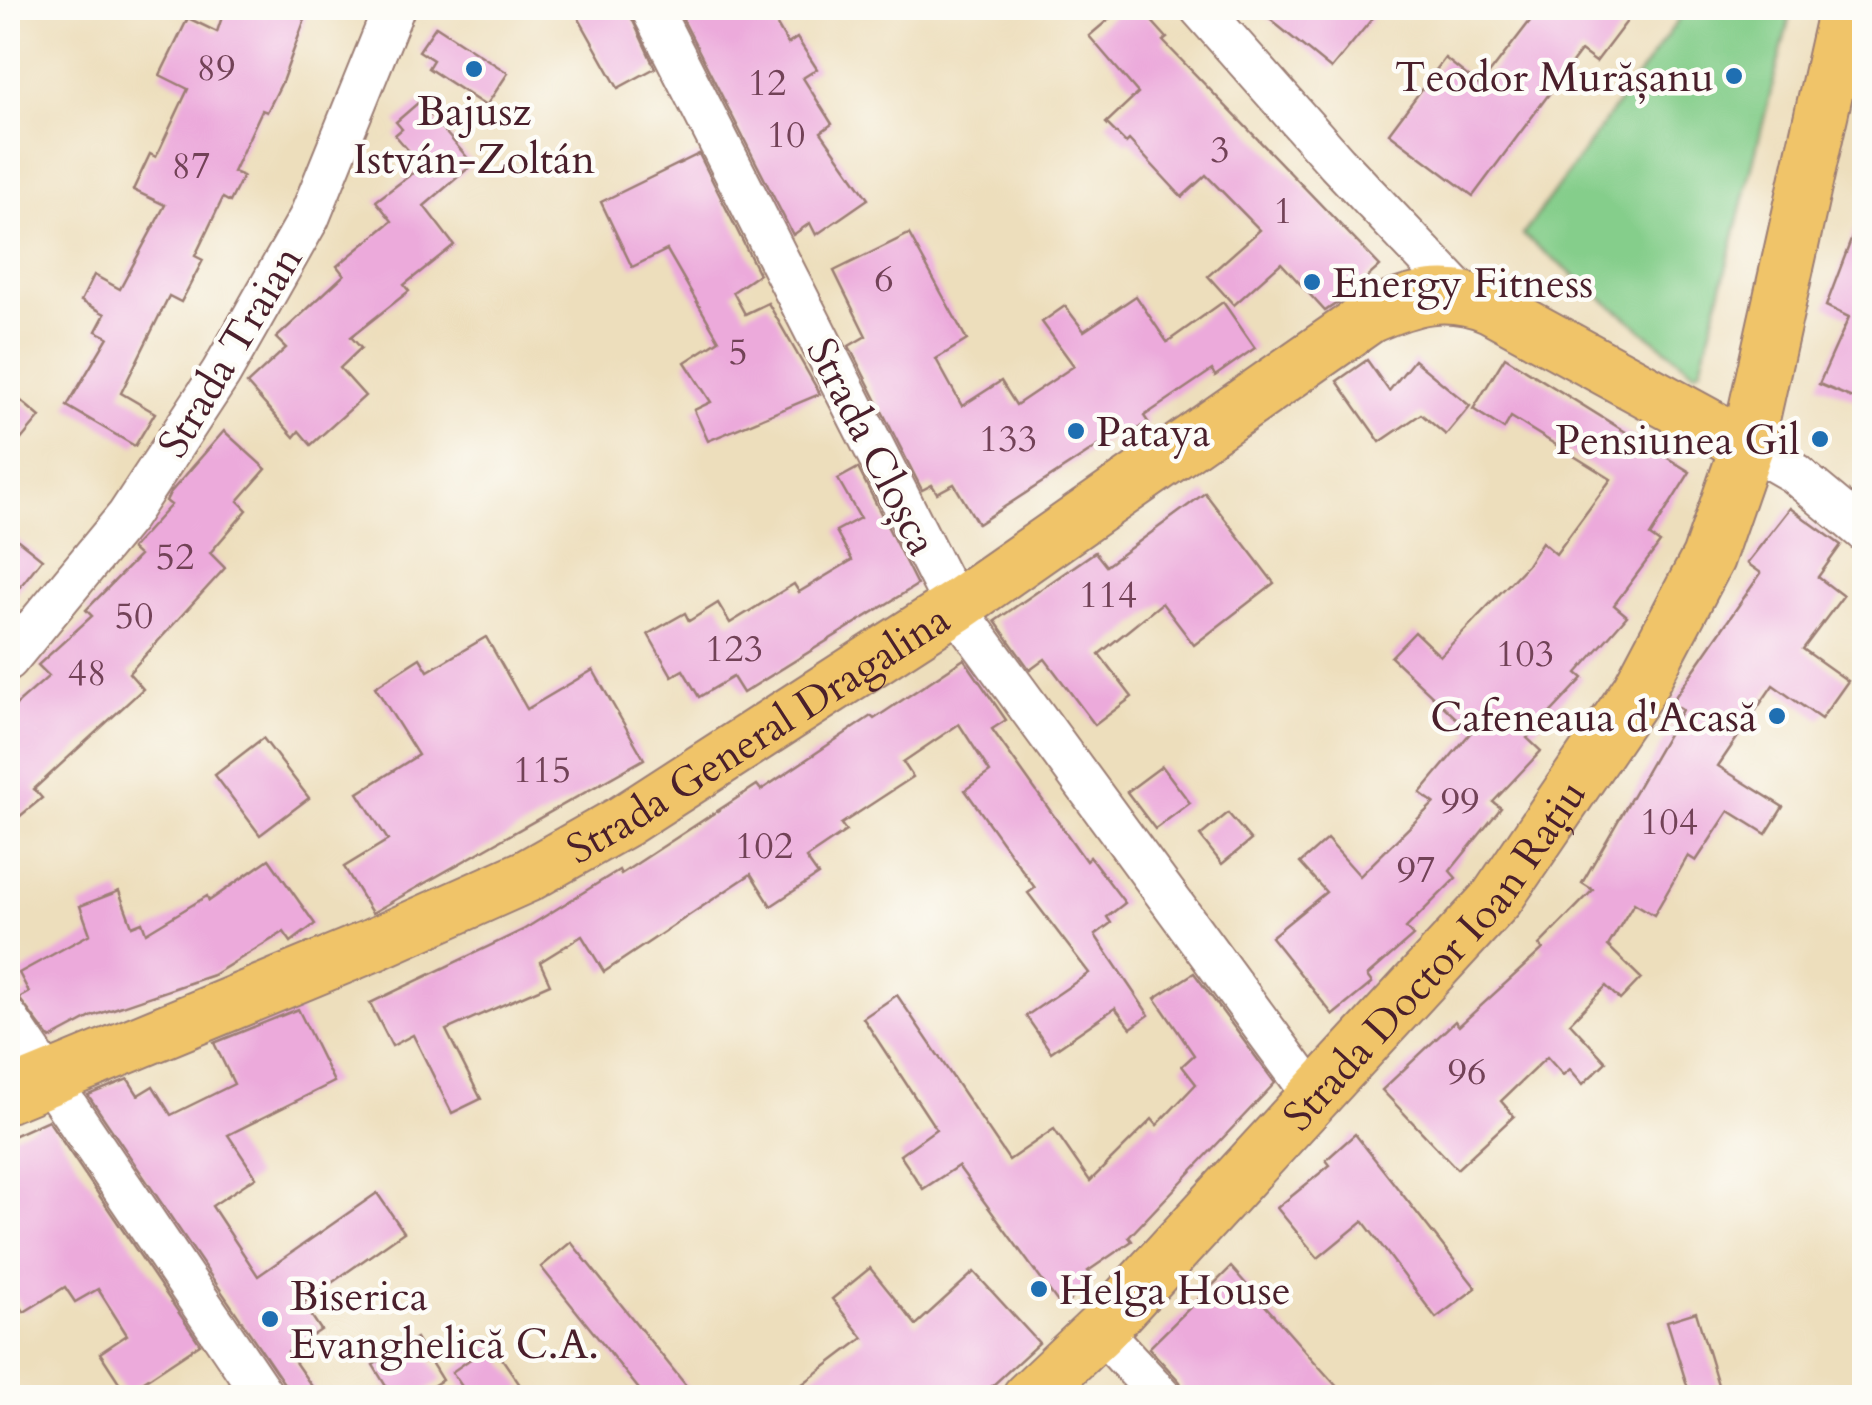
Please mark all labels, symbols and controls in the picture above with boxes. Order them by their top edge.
house number: 89 [197,42,235,94]
place label: Teodor Murășanu [1395,49,1714,106]
house number: 12 [748,57,786,109]
marker: Bajusz István-Zoltán [463,58,485,80]
marker: Teodor Murășanu [1723,65,1745,87]
place label: Bajusz István-Zoltán [353,83,595,188]
house number: 10 [767,109,805,161]
house number: 3 [1210,124,1230,176]
house number: 87 [172,140,210,192]
house number: 1 [1273,185,1293,237]
street label: Strada Traian [145,235,316,468]
house number: 6 [874,253,894,305]
place label: Energy Fitness [1332,255,1593,312]
marker: Energy Fitness [1301,271,1323,293]
house number: 5 [728,326,748,378]
street label: Strada Cloșca [793,328,951,565]
place label: Pataya [1096,404,1211,461]
place label: Pensiunea Gil [1555,412,1800,469]
house number: 133 [979,413,1037,465]
marker: Pataya [1065,420,1087,442]
marker: Pensiunea Gil [1809,428,1831,450]
house number: 52 [156,531,194,583]
house number: 114 [1079,569,1137,621]
house number: 50 [115,590,153,642]
street label: Strada General Dragalina [556,591,961,878]
house number: 123 [705,623,763,675]
house number: 103 [1496,628,1554,680]
house number: 48 [68,647,106,699]
place label: Cafeneaua d'Acasă [1430,689,1757,746]
marker: Cafeneaua d'Acasă [1766,705,1788,727]
house number: 115 [513,744,571,796]
street label: Strada Doctor Ioan Rațiu [1270,769,1600,1143]
house number: 99 [1441,775,1479,827]
house number: 104 [1640,796,1698,848]
house number: 102 [735,820,793,872]
house number: 97 [1397,844,1435,896]
house number: 96 [1448,1046,1486,1098]
place label: Helga House [1059,1262,1291,1319]
place label: Biserica Evanghelică C.A. [290,1268,599,1373]
marker: Helga House [1028,1278,1050,1300]
marker: Biserica Evanghelică C.A. [259,1308,281,1330]

